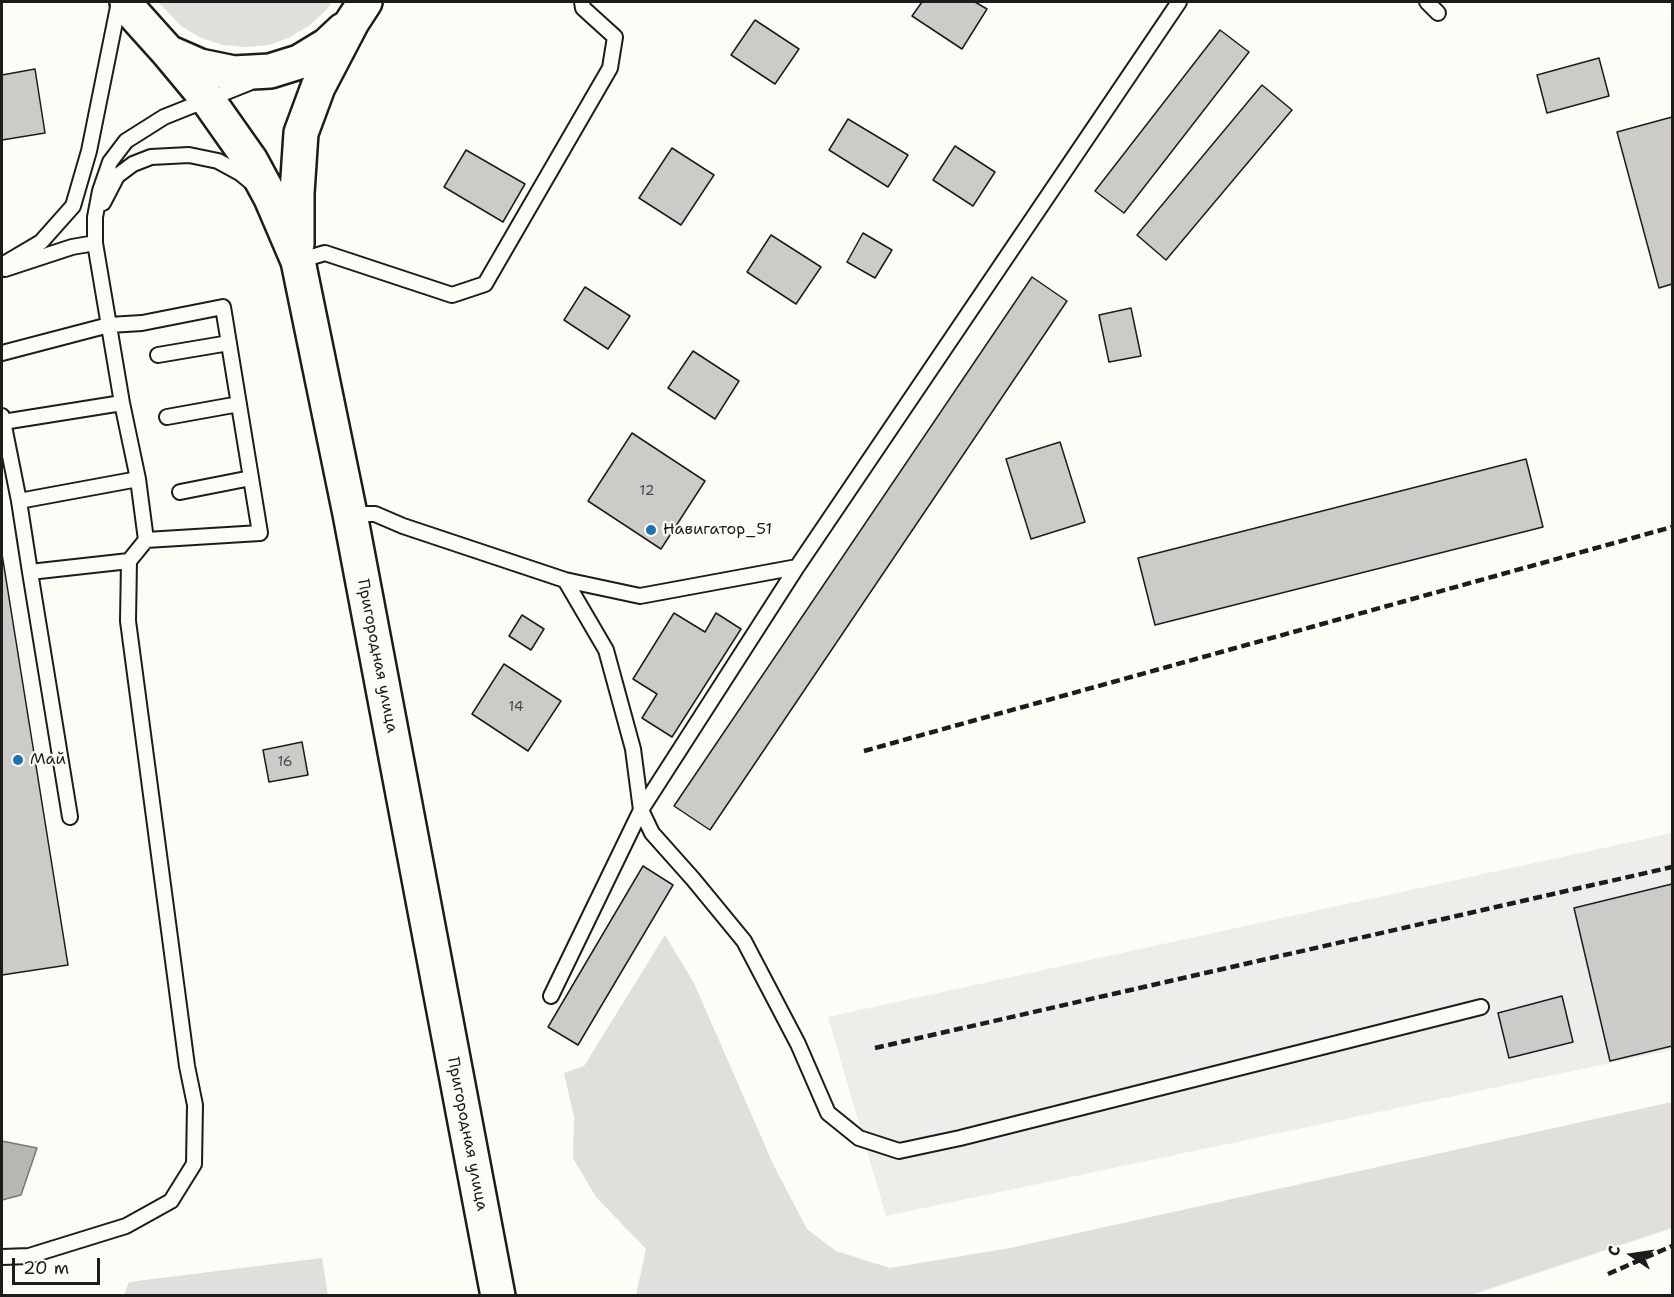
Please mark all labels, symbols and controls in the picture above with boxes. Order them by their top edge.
house number: 12 [640,483,654,499]
place label: Навигатор_51 [663,520,772,540]
marker: Навигатор_51 [644,523,658,537]
street label: Пригородная улица [353,578,401,734]
house number: 14 [508,699,524,715]
place label: Май [30,750,66,770]
marker: Май [11,753,25,767]
house number: 16 [277,754,293,770]
street label: Пригородная улица [443,1056,491,1212]
north arrow [1602,1225,1662,1285]
text: С [1603,1244,1625,1258]
scale bar [15,1246,104,1284]
text: 20 m [23,1256,69,1280]

